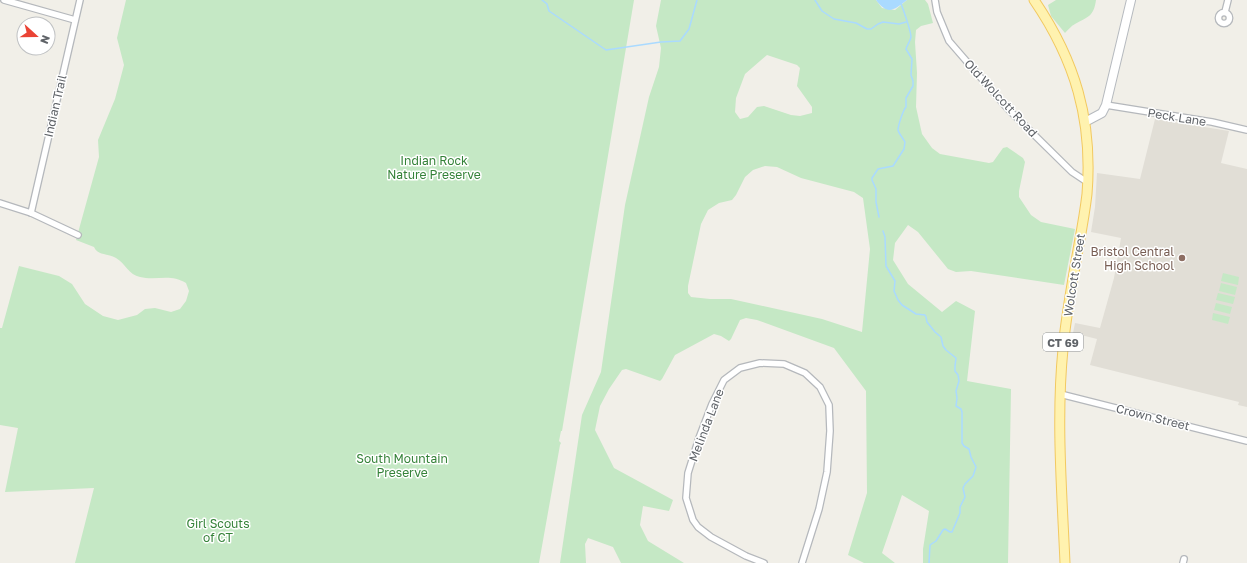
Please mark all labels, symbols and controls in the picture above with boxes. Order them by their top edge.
north arrow [16,16,56,56]
text: N [38,34,53,46]
street label: Old Wolcott Road [961,56,1041,140]
street label: Indian Trail [41,73,70,139]
street label: Peck Lane [1147,105,1207,129]
park label: Indian Rock Nature Preserve [387,153,481,182]
street label: Wolcott Street [1060,232,1088,318]
place label: Bristol Central High School [1091,244,1174,273]
marker: Bristol Central High School [1177,253,1187,263]
road number: CT 69 [1043,333,1083,351]
street label: Melinda Lane [685,386,727,464]
street label: Crown Street [1115,401,1192,433]
park label: South Mountain Preserve [356,451,448,480]
park label: Girl Scouts of CT [186,516,250,545]

